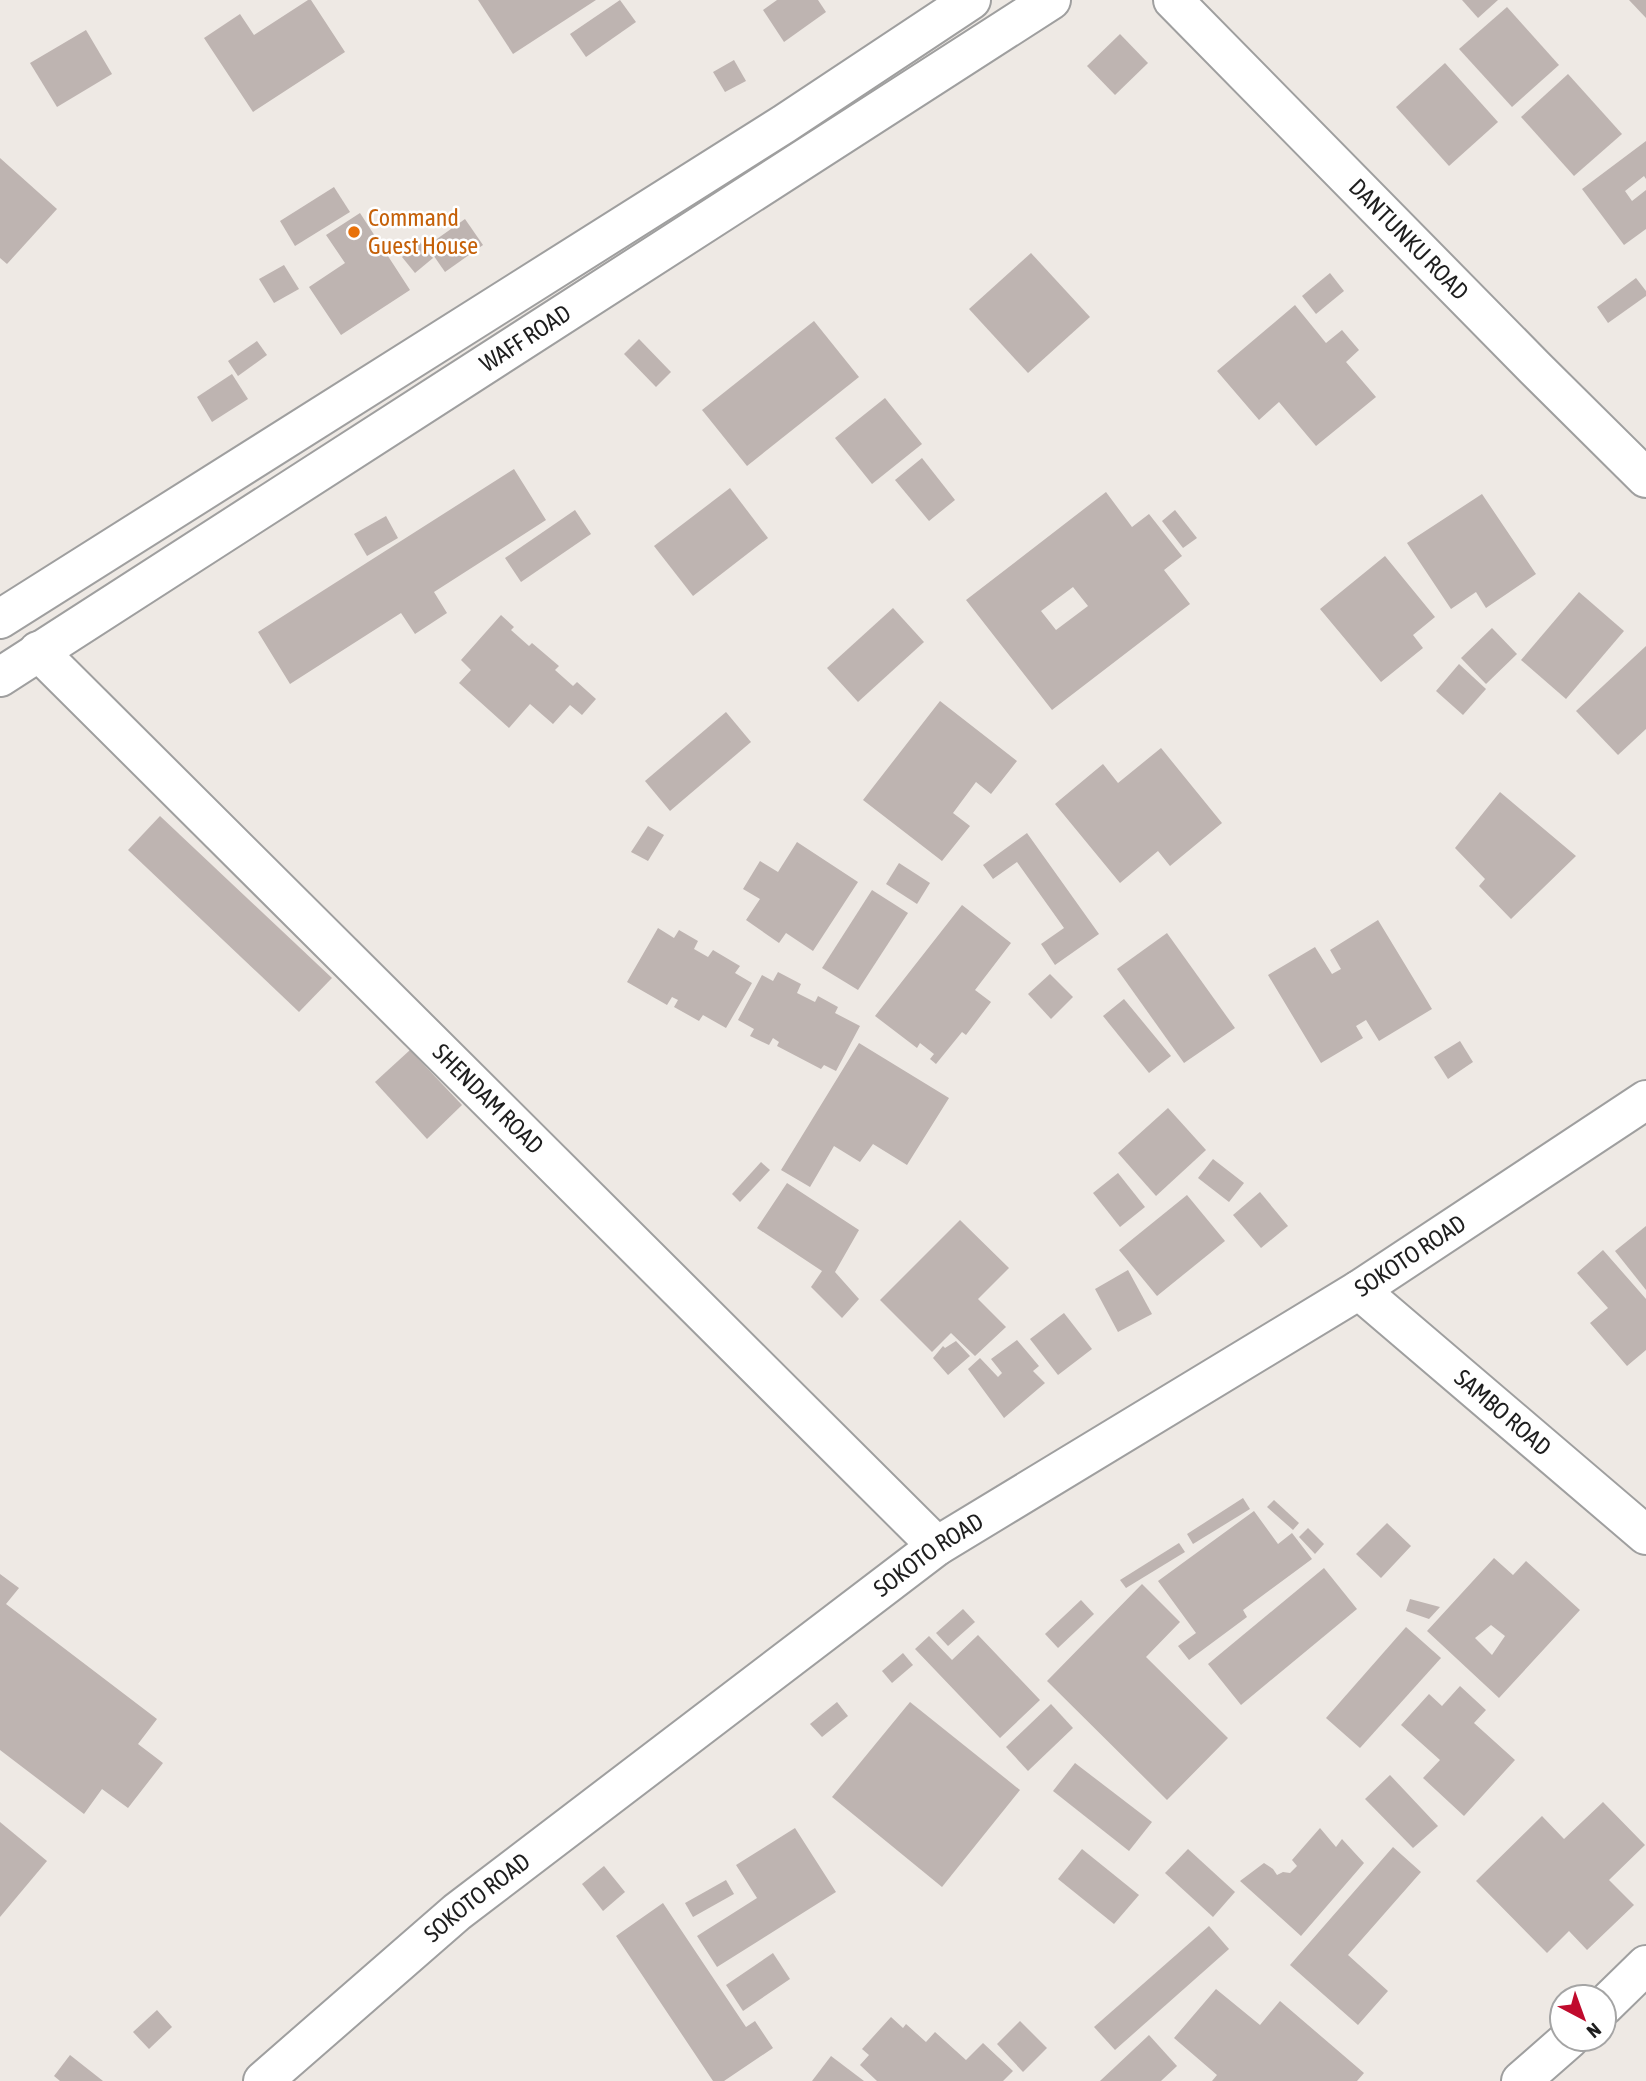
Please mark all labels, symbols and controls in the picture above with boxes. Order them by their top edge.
street label: DANTUNKU ROAD [1344,173,1474,305]
place label: Command Guest House [368,204,478,259]
marker: Command Guest House [346,224,362,240]
street label: WAFF ROAD [475,299,576,377]
street label: SHENDAM ROAD [428,1038,549,1159]
street label: SOKOTO ROAD [1350,1209,1470,1302]
street label: SAMBO ROAD [1450,1364,1557,1461]
street label: SOKOTO ROAD [868,1507,988,1602]
street label: SOKOTO ROAD [419,1847,535,1947]
north arrow [1548,1983,1618,2053]
text: N [1583,2019,1606,2043]

